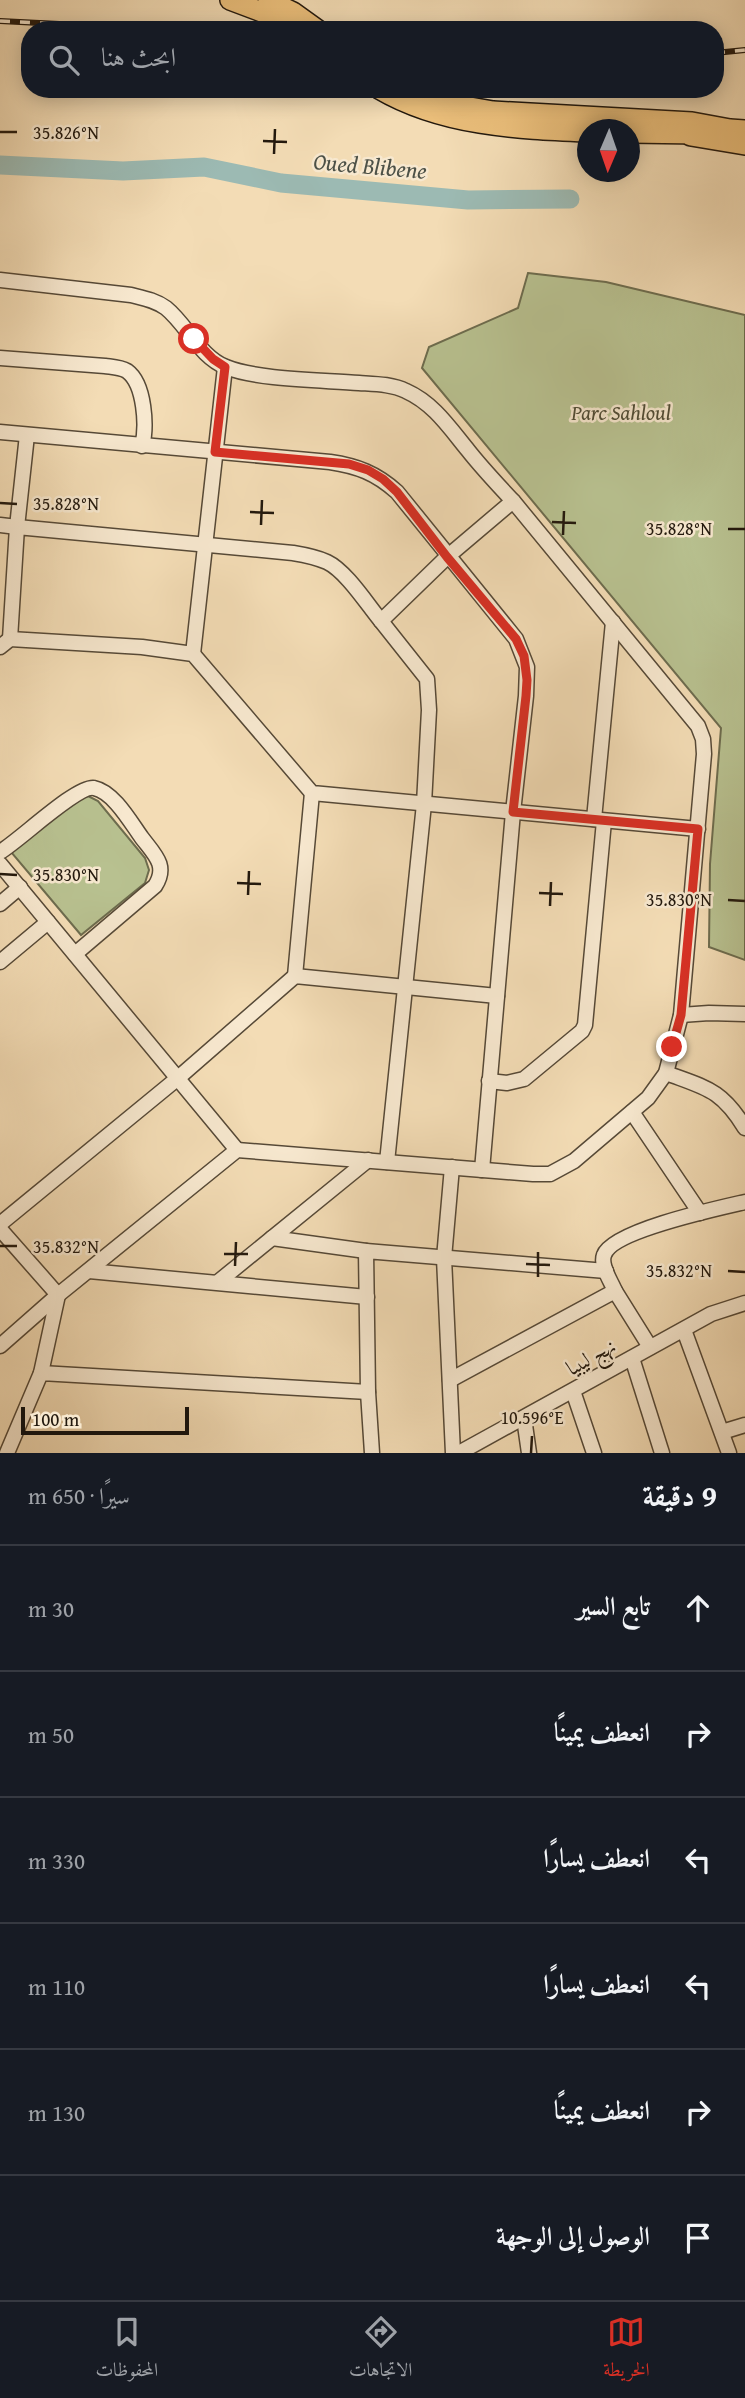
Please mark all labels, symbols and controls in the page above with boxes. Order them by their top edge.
search box [21,21,724,98]
text: ابحث هنا [101,37,176,76]
icon: search [45,41,83,79]
text: 35.826°N [33,119,99,146]
north arrow [577,119,640,182]
water label: Oued Blibene [312,144,428,187]
route start [178,323,209,354]
park label: Parc Sahloul [570,397,671,428]
text: 35.828°N [33,490,99,517]
text: 35.828°N [646,515,712,542]
text: 35.830°N [33,861,99,888]
text: 35.830°N [646,886,712,913]
route end [656,1031,687,1062]
text: 35.832°N [33,1233,99,1260]
text: 35.832°N [646,1257,712,1284]
street label: نهج ليبيا [560,1330,623,1386]
scale bar [21,1404,189,1436]
text: 10.596°E [500,1404,564,1431]
text: 100 m [32,1405,79,1433]
text: 9 دقيقة [642,1473,717,1517]
text: سيرًا · 650 m [28,1479,130,1512]
text: تابع السير [576,1586,650,1625]
icon: ahead [679,1589,717,1627]
text: 30 m [28,1592,74,1625]
text: انعطف يمينًا [554,1712,650,1751]
icon: right [679,1715,717,1753]
text: 50 m [28,1718,74,1751]
text: انعطف يسارًا [543,1838,650,1877]
icon: left [679,1841,717,1879]
text: 330 m [28,1844,85,1877]
text: انعطف يسارًا [543,1964,650,2003]
icon: left [679,1967,717,2005]
text: 110 m [28,1970,85,2003]
text: انعطف يمينًا [554,2090,650,2129]
icon: right [679,2093,717,2131]
text: 130 m [28,2096,85,2129]
text: الوصول إلى الوجهة [496,2216,650,2255]
icon: arrive [679,2219,717,2257]
tab: المحفوظات [95,2313,158,2388]
tab: الاتجاهات [349,2313,412,2388]
tab: الخريطة [603,2313,650,2388]

